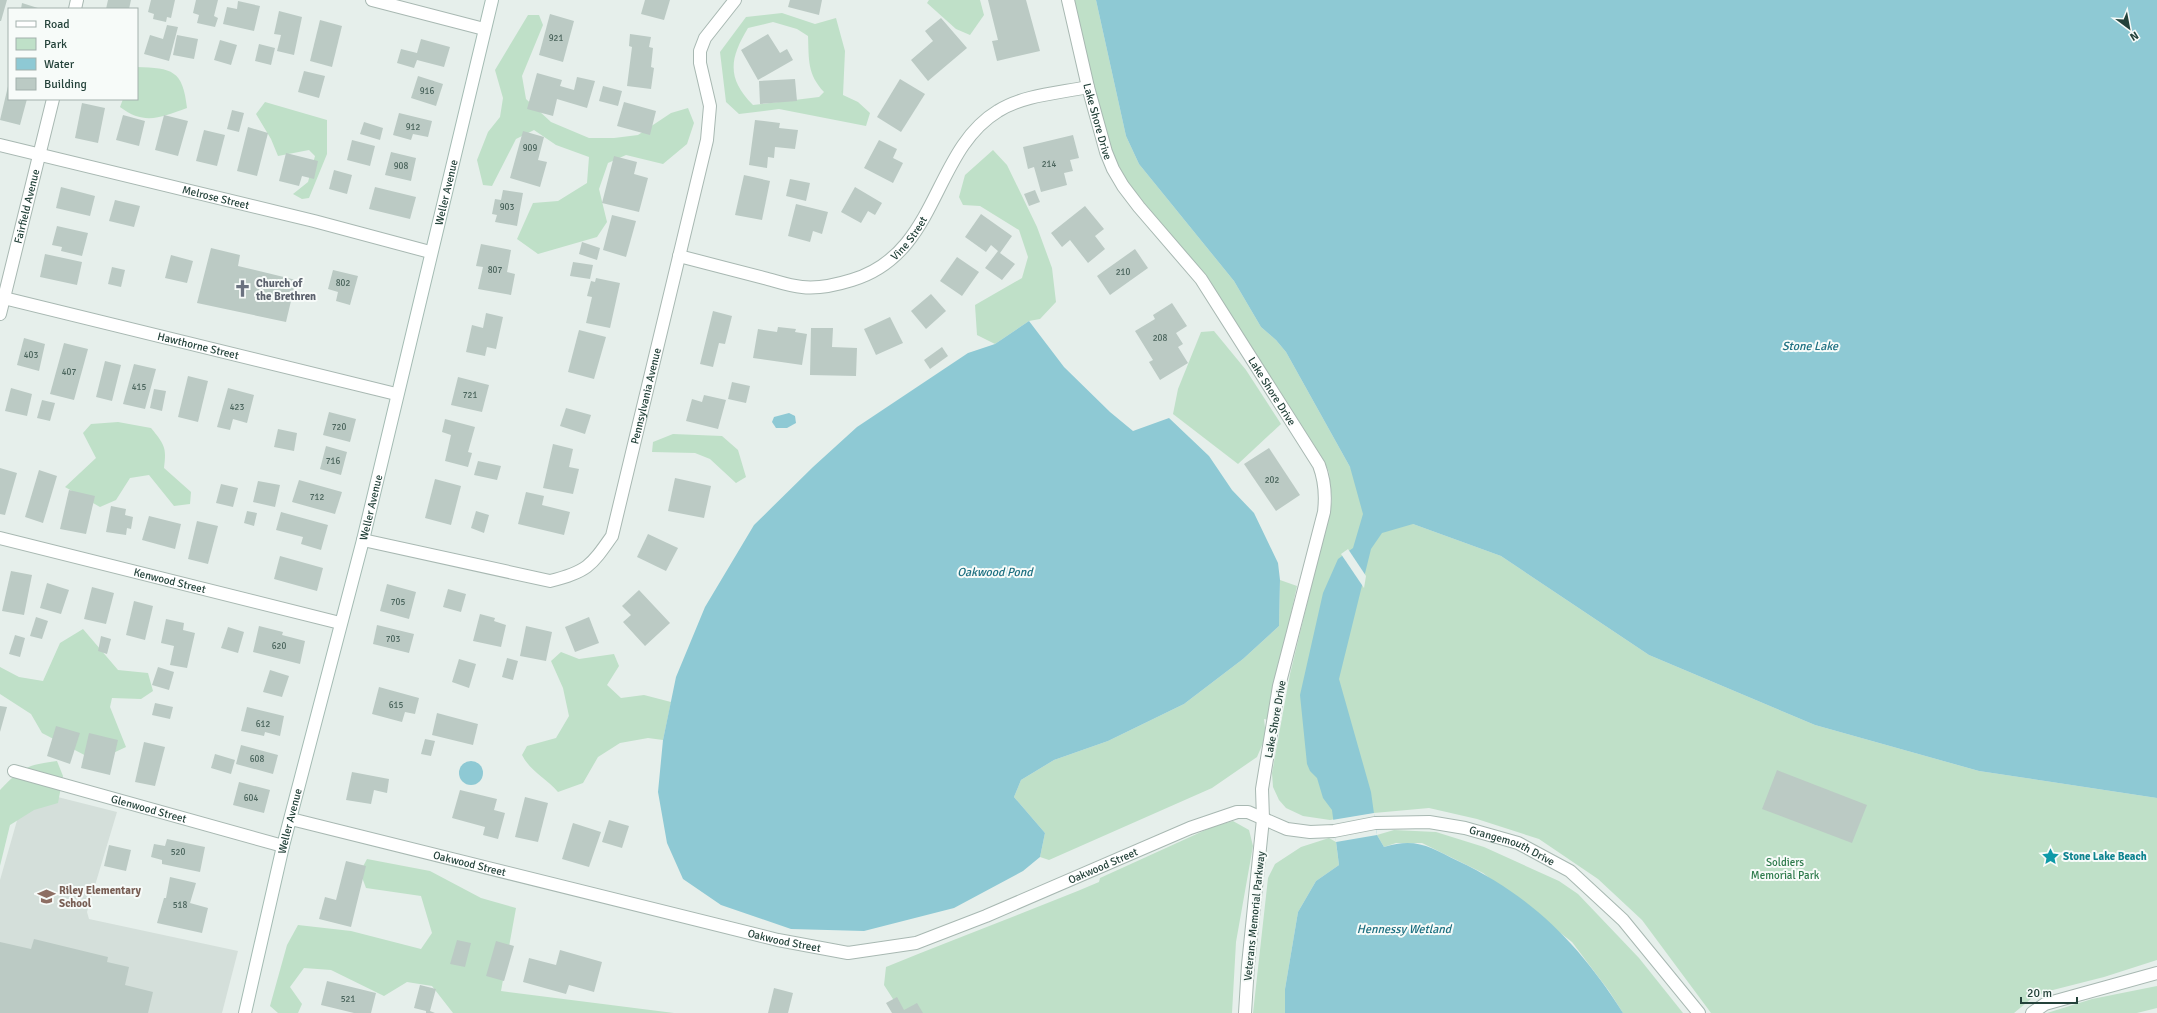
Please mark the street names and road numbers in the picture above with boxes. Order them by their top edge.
street label: Lake Shore Drive [1080,82,1114,162]
street label: Weller Avenue [432,158,461,227]
street label: Fairfield Avenue [12,168,42,245]
street label: Melrose Street [181,183,251,212]
street label: Vine Street [888,214,930,263]
street label: Hawthorne Street [156,330,240,362]
street label: Pennsylvania Avenue [628,347,664,446]
street label: Lake Shore Drive [1245,355,1298,428]
street label: Weller Avenue [357,473,385,542]
street label: Kenwood Street [132,566,207,596]
street label: Lake Shore Drive [1262,679,1289,759]
street label: Weller Avenue [275,787,305,855]
street label: Glenwood Street [109,792,188,826]
street label: Grangemouth Drive [1468,823,1557,869]
street label: Oakwood Street [1066,845,1140,887]
street label: Oakwood Street [432,849,507,879]
street label: Veterans Memorial Parkway [1241,850,1268,981]
street label: Oakwood Street [746,927,822,955]

